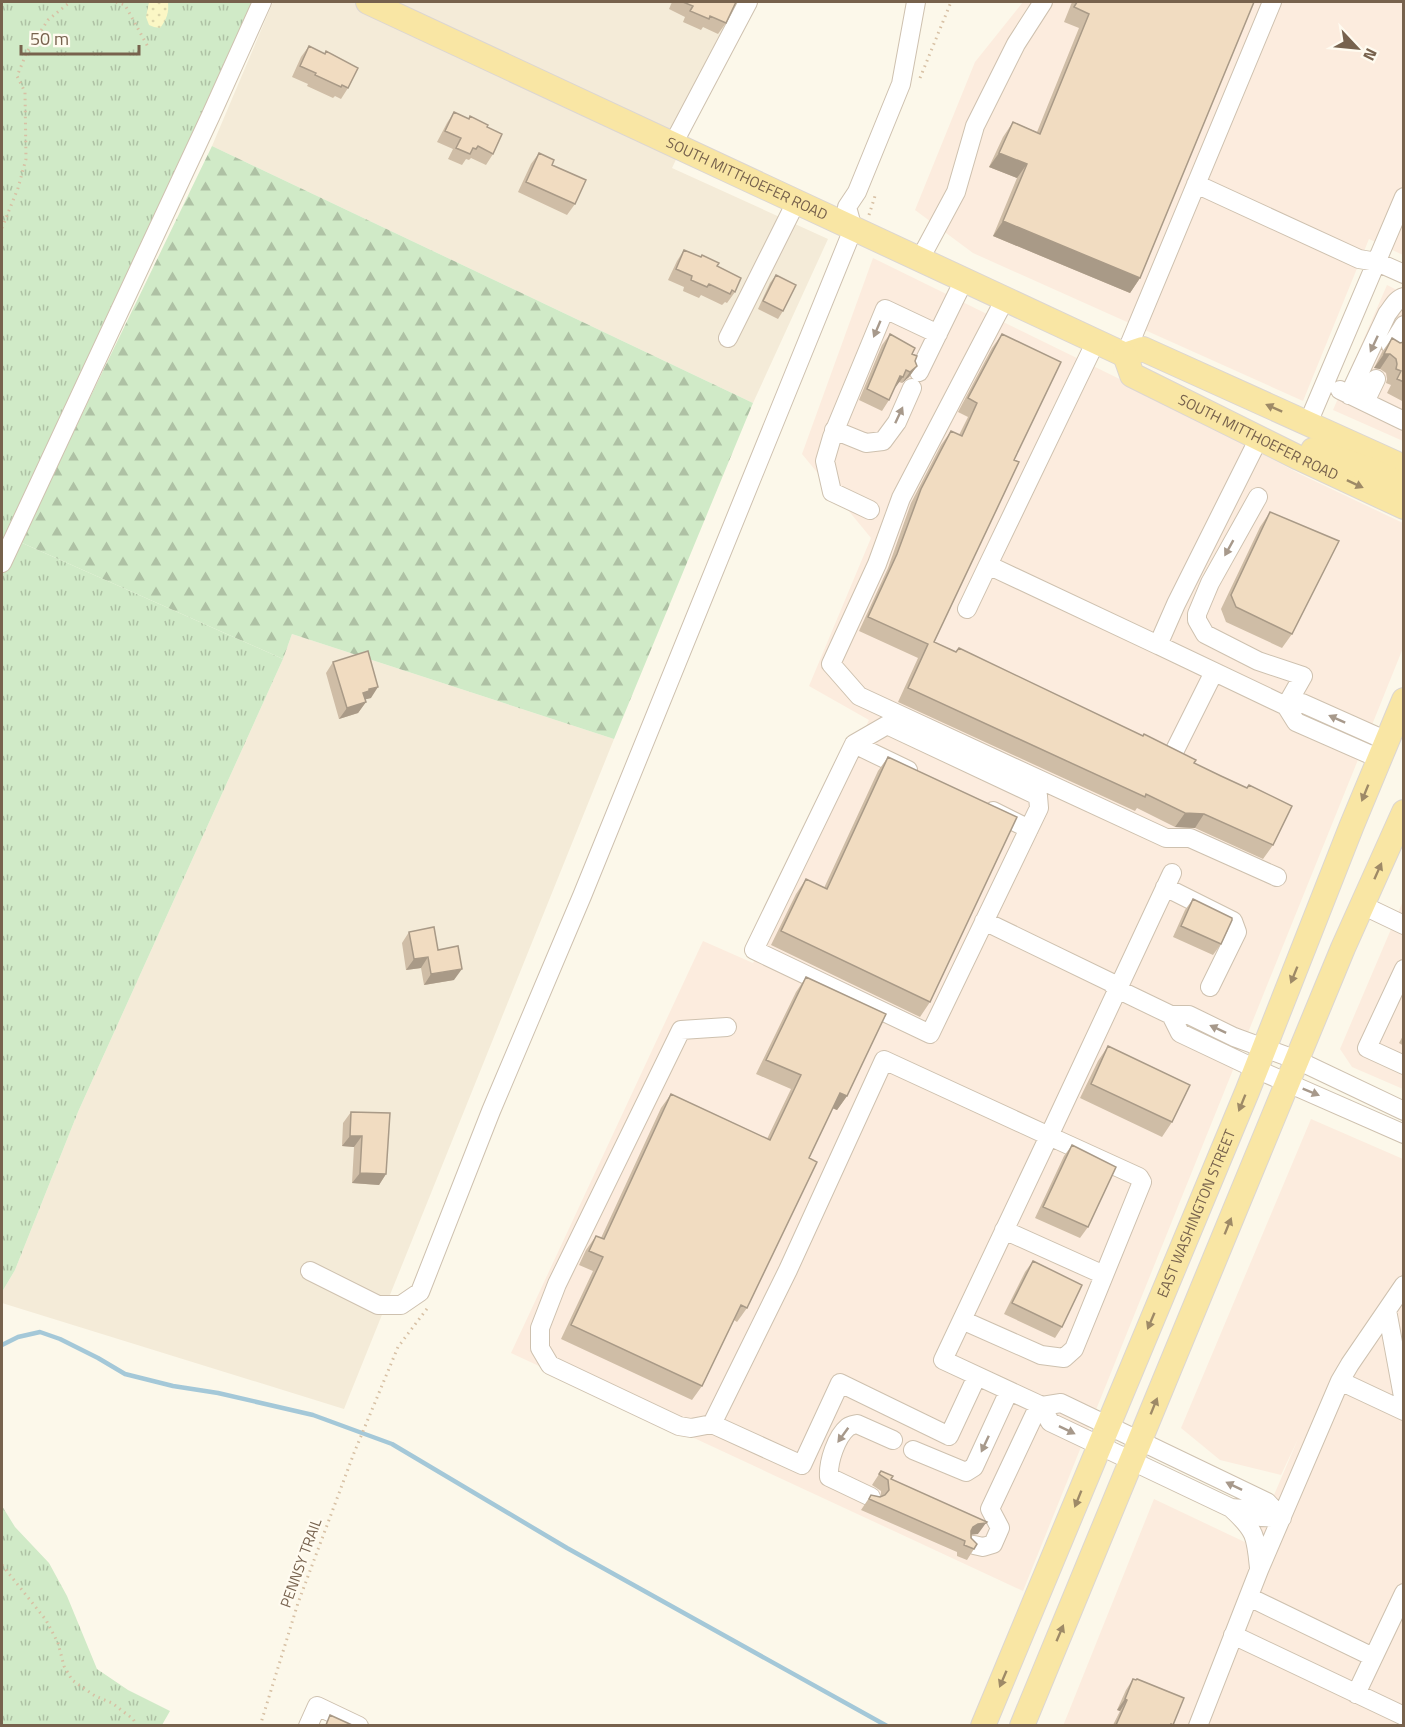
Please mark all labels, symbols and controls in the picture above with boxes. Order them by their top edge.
scale bar [21,18,140,56]
north arrow [1327,18,1387,78]
text: 50 m [30,25,69,52]
text: N [1357,44,1384,65]
street label: SOUTH MITTHOEFER ROAD [662,131,832,226]
one-way arrow [872,320,882,338]
one-way arrow [1369,335,1378,352]
street label: SOUTH MITTHOEFER ROAD [1174,388,1342,486]
one-way arrow [1265,403,1282,412]
one-way arrow [895,407,904,424]
one-way arrow [1346,479,1364,489]
one-way arrow [1224,540,1235,556]
one-way arrow [1327,714,1345,724]
one-way arrow [1360,785,1370,803]
one-way arrow [1373,862,1383,880]
one-way arrow [1289,966,1299,984]
one-way arrow [1208,1024,1226,1034]
one-way arrow [1302,1087,1320,1097]
one-way arrow [1237,1094,1247,1112]
street label: EAST WASHINGTON STREET [1151,1126,1241,1301]
one-way arrow [1223,1217,1233,1235]
one-way arrow [1146,1313,1156,1331]
one-way arrow [1149,1397,1159,1415]
one-way arrow [1059,1425,1076,1434]
one-way arrow [837,1426,849,1442]
one-way arrow [980,1435,989,1452]
one-way arrow [1225,1481,1242,1490]
one-way arrow [1072,1491,1082,1509]
street label: PENNSY TRAIL [274,1515,327,1611]
one-way arrow [1055,1623,1065,1641]
one-way arrow [998,1671,1008,1689]

